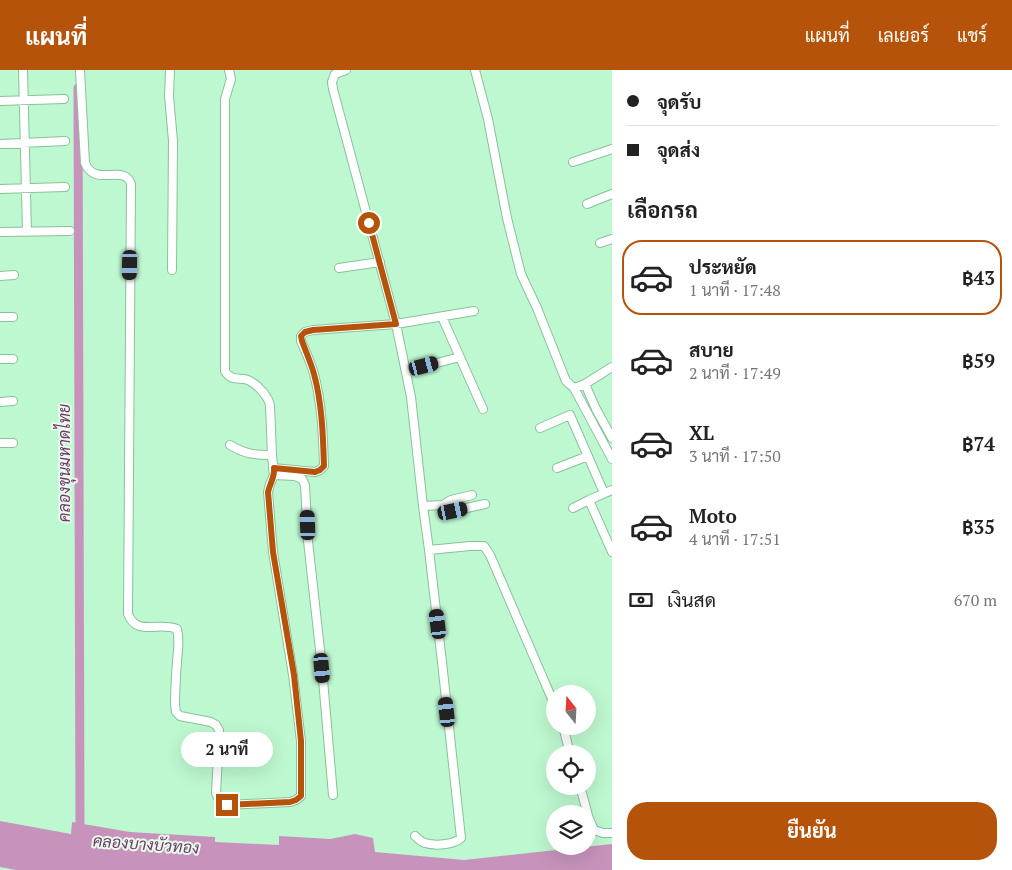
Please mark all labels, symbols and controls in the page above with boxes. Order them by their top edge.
text: แผนที่ [25,20,87,52]
text: แผนที่ [805,23,850,47]
text: เลเยอร์ [878,23,929,47]
text: แชร์ [957,23,987,47]
text: จุดรับ [657,89,701,114]
text: จุดส่ง [657,137,700,162]
text: เลือกรถ [627,195,698,224]
route start [358,212,380,234]
car [122,250,137,280]
text: ประหยัด [689,254,757,279]
icon: car [629,255,674,300]
text: ฿43 [962,265,995,290]
text: 1 นาที · 17:48 [689,279,781,301]
text: สบาย [689,337,734,362]
icon: car [629,338,674,383]
text: ฿59 [962,348,995,373]
car [407,355,440,377]
text: 2 นาที · 17:49 [689,362,781,384]
water label: คลองขุนมหาดไทย [53,404,76,522]
text: XL [689,420,714,445]
icon: car [629,421,674,466]
text: ฿74 [962,431,995,456]
text: 3 นาที · 17:50 [689,445,781,467]
car [436,501,469,521]
text: Moto [689,503,737,528]
icon: car [629,504,674,549]
car [299,510,316,540]
text: ฿35 [962,514,995,539]
text: 4 นาที · 17:51 [689,528,781,550]
icon: cash [627,586,655,614]
text: เงินสด [667,587,716,612]
text: 670 m [954,589,997,611]
car [428,608,447,640]
car [313,652,330,684]
north arrow [546,685,596,735]
map controls [546,685,596,855]
car [437,696,456,728]
callout: 2 นาที [181,732,273,768]
text: 2 นาที [206,738,248,760]
button: locate [546,745,596,795]
route end [216,794,238,816]
button: ยืนยัน [627,802,997,860]
button: layers [546,805,596,855]
water label: คลองบางบัวทอง [92,829,200,859]

